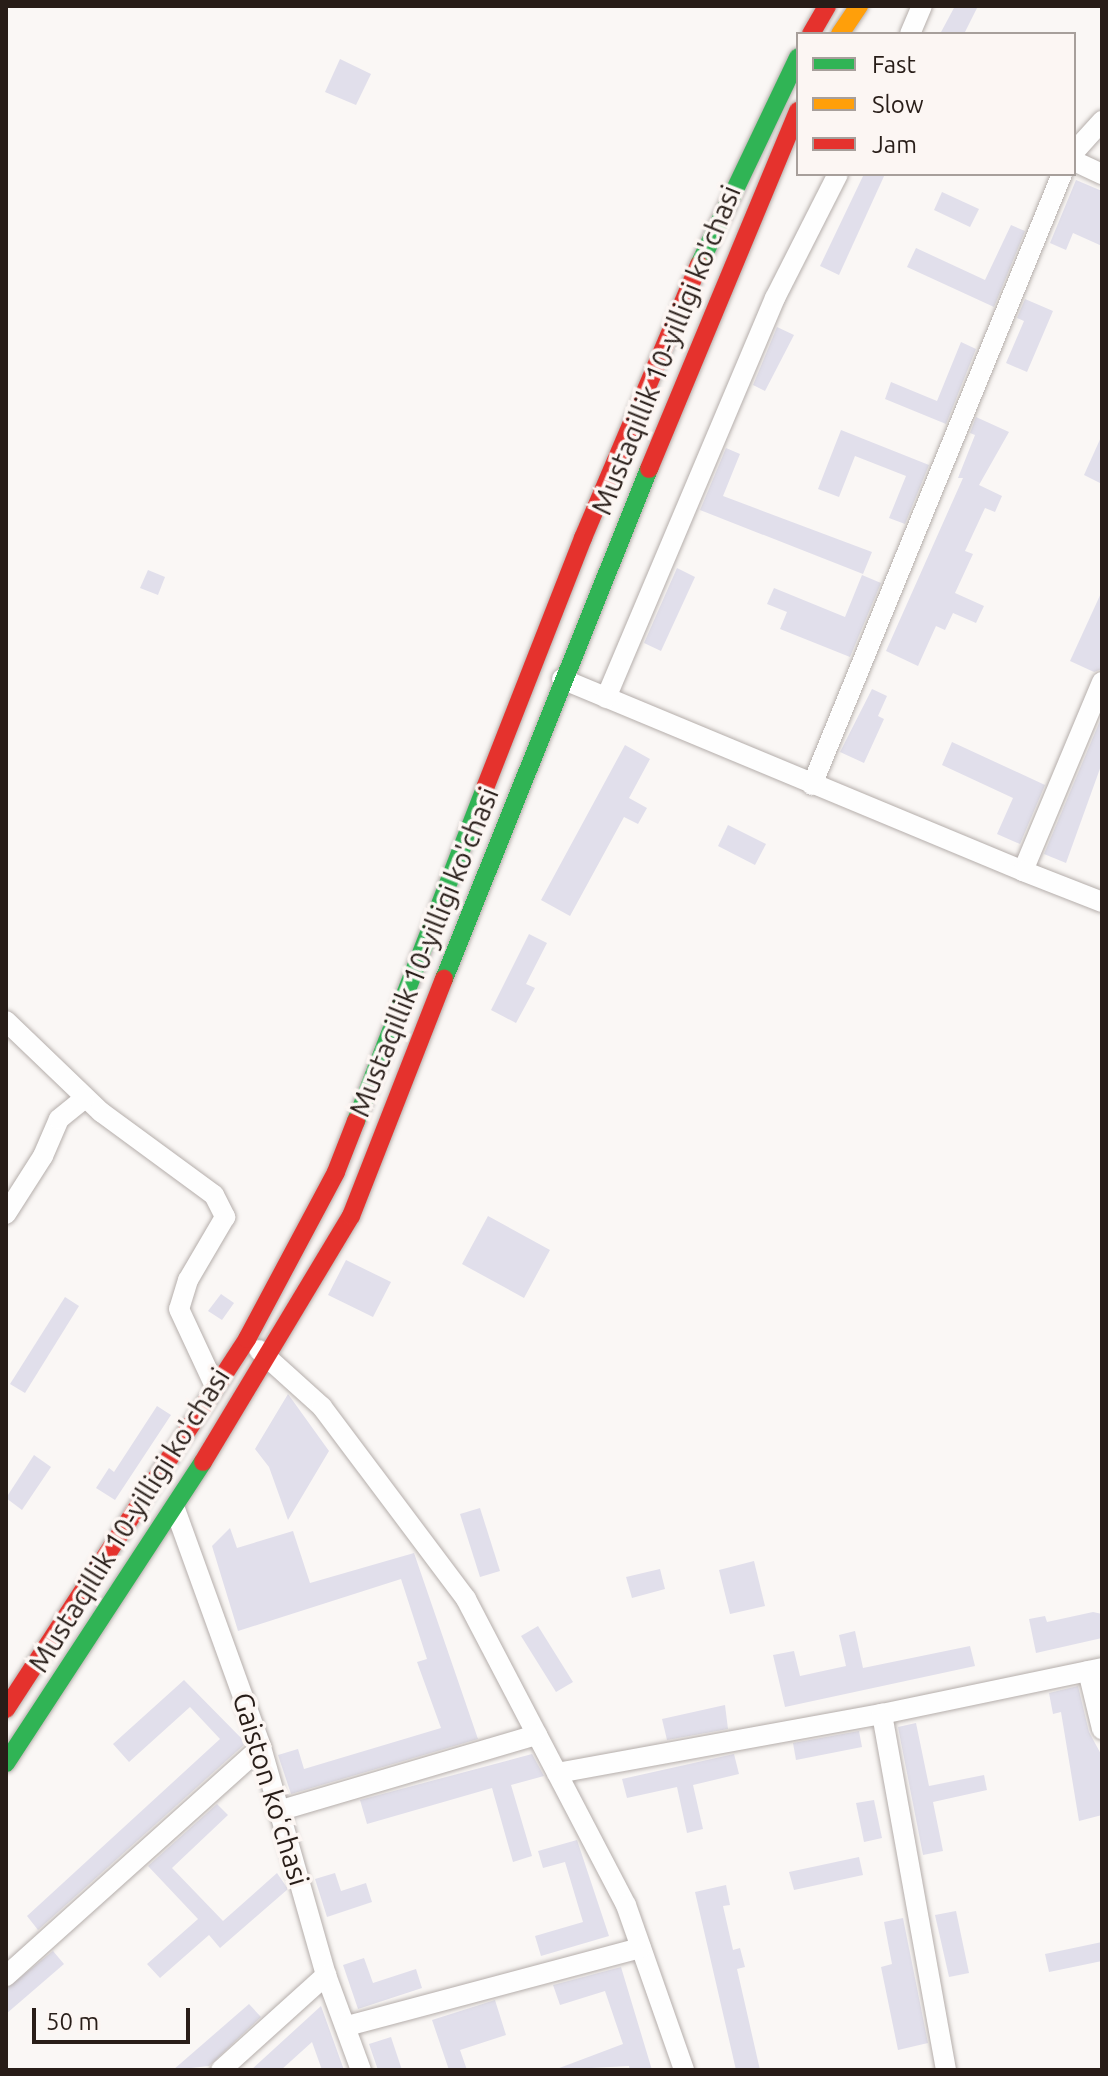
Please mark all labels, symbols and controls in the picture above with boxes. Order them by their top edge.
legend [796,32,1076,176]
text: Fast [872,51,916,78]
text: Slow [872,91,924,118]
text: Jam [872,131,917,158]
street label: Mustaqillik 10-yilligi ko'chasi [584,180,748,520]
street label: Mustaqillik 10-yilligi ko'chasi [342,782,506,1122]
street label: Mustaqillik 10-yilligi ko'chasi [21,1362,237,1678]
street label: Gaiston koʻchasi [226,1688,316,1890]
scale bar [36,1992,194,2042]
text: 50 m [46,2008,99,2035]

